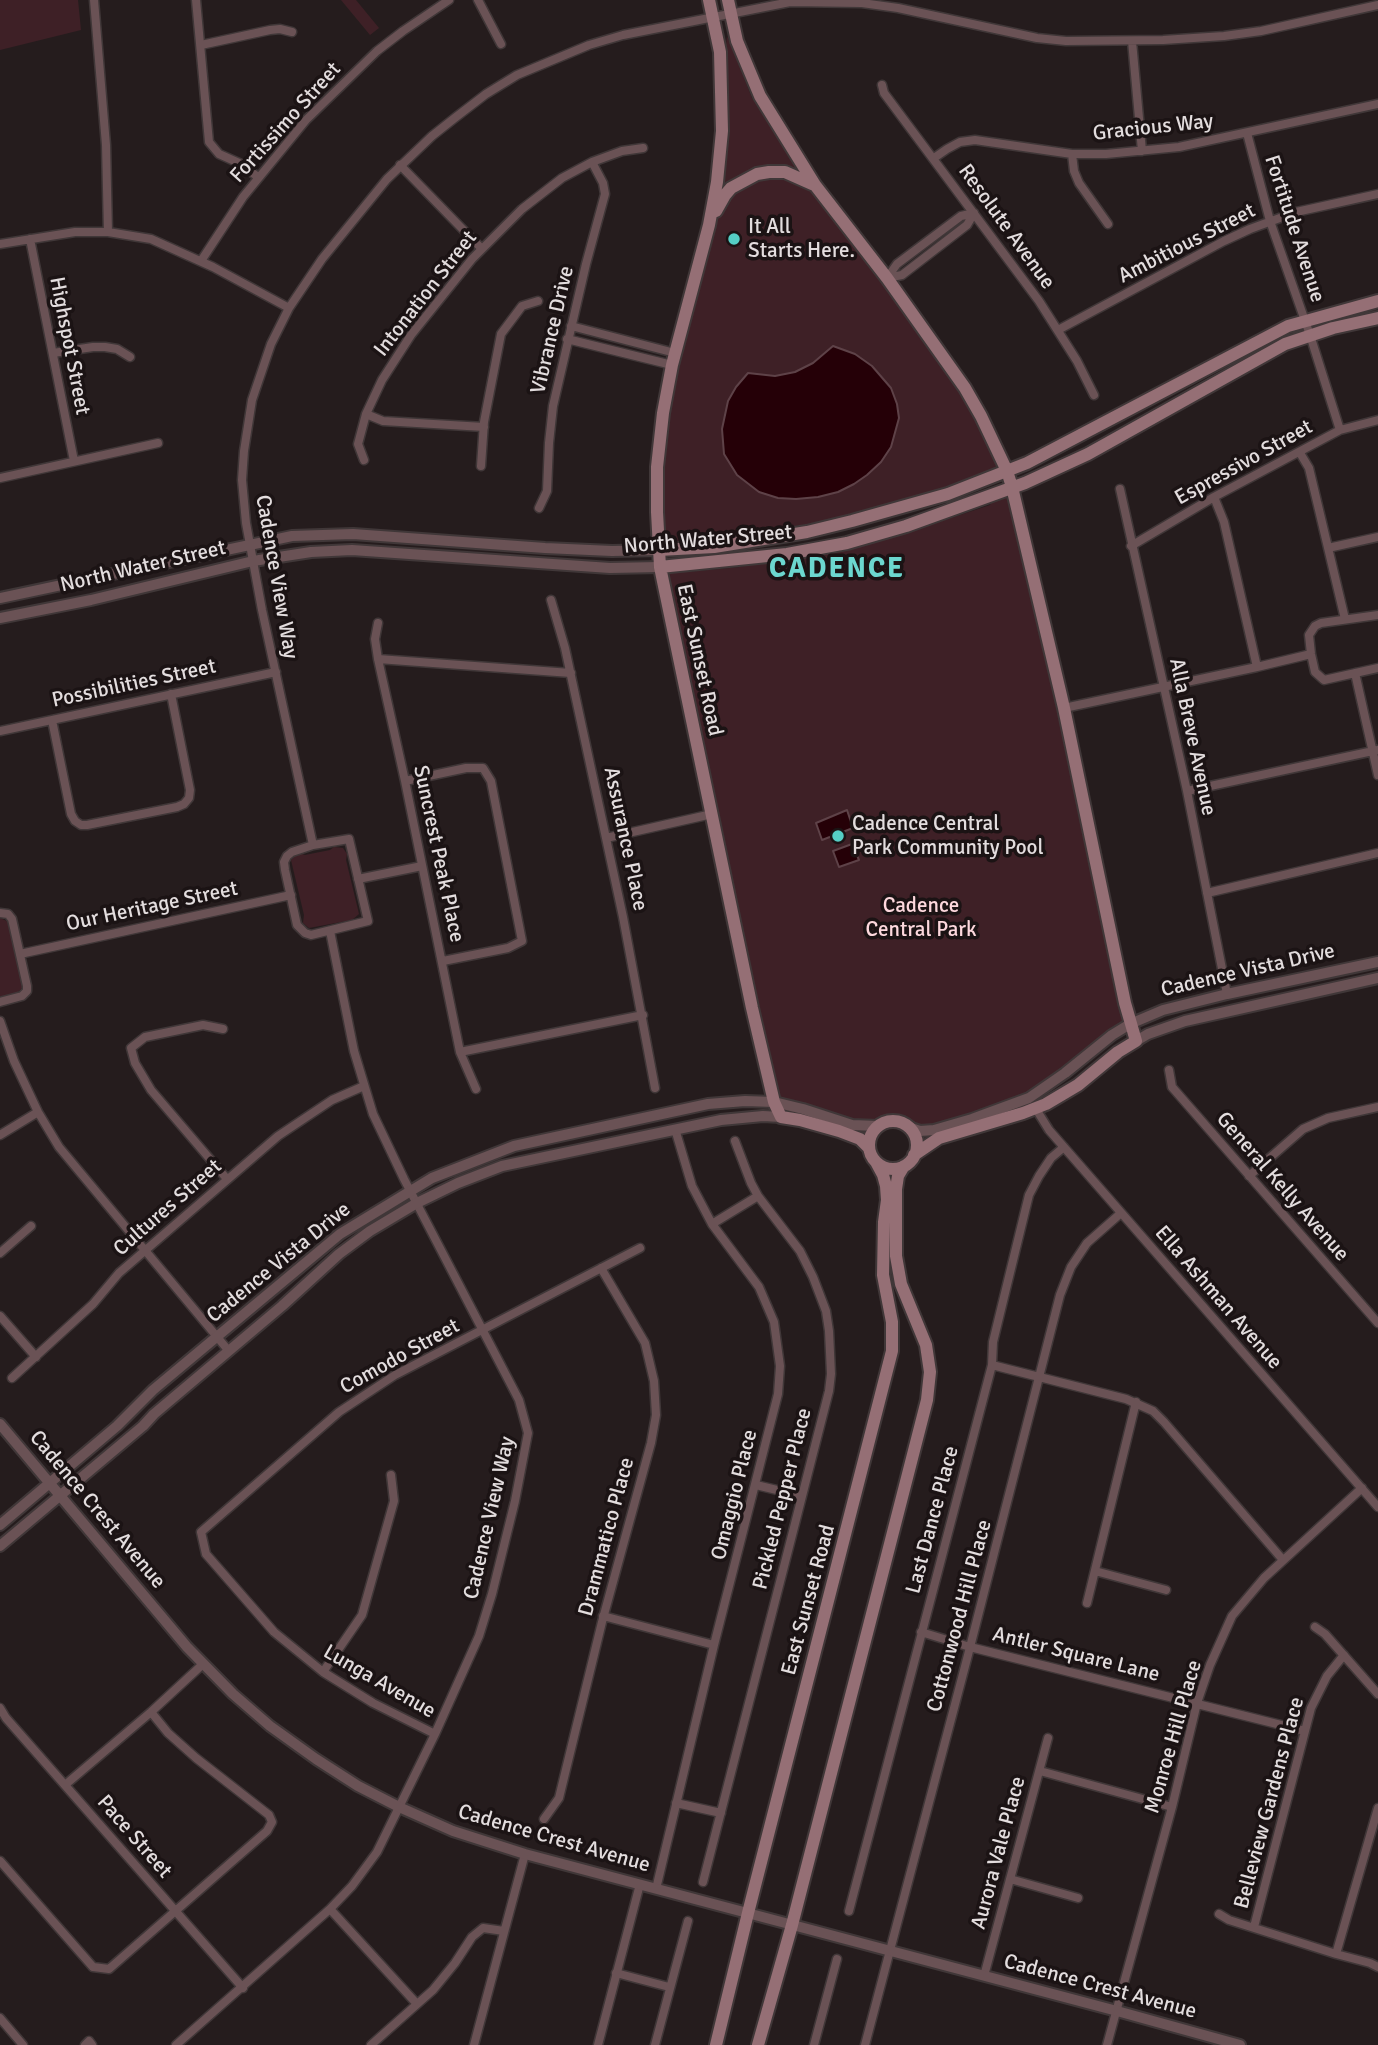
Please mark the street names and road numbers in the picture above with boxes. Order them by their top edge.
street label: Fortissimo Street [225,57,347,189]
street label: Gracious Way [1092,109,1214,147]
street label: Fortitude Avenue [1258,152,1330,306]
street label: Resolute Avenue [952,160,1060,294]
street label: Ambitious Street [1114,199,1260,289]
street label: Intonation Street [369,226,483,362]
street label: Vibrance Drive [526,264,580,396]
street label: Highspot Street [43,275,95,417]
street label: Espressivo Street [1171,415,1317,511]
street label: Cadence View Way [249,493,303,661]
street label: North Water Street [623,520,793,560]
street label: North Water Street [58,536,228,598]
street label: East Sunset Road [671,582,727,738]
street label: Possibilities Street [50,654,218,714]
street label: Alla Breve Avenue [1163,656,1221,818]
street label: Suncrest Peak Place [407,763,469,945]
street label: Assurance Place [597,765,653,913]
street label: Our Heritage Street [64,876,240,938]
street label: Cadence Vista Drive [1159,939,1337,1003]
street label: General Kelly Avenue [1210,1107,1354,1267]
street label: Cultures Street [109,1154,227,1262]
street label: Cadence Vista Drive [202,1197,356,1329]
street label: Ella Ashman Avenue [1149,1221,1287,1375]
street label: Comodo Street [336,1314,464,1400]
street label: Pickled Pepper Place [748,1406,818,1592]
street label: Cadence Crest Avenue [24,1426,170,1594]
street label: Omaggio Place [707,1427,763,1563]
street label: Cadence View Way [459,1434,521,1602]
street label: Last Dance Place [901,1443,965,1597]
street label: Drammatico Place [574,1455,640,1619]
street label: Cottonwood Hill Place [922,1517,998,1715]
street label: East Sunset Road [777,1522,841,1678]
street label: Antler Square Lane [990,1622,1162,1688]
street label: Lunga Avenue [318,1640,440,1724]
street label: Monroe Hill Place [1140,1657,1208,1817]
street label: Belleview Gardens Place [1230,1694,1310,1912]
street label: Aurora Vale Place [966,1774,1032,1932]
street label: Pace Street [91,1790,177,1884]
street label: Cadence Crest Avenue [455,1800,653,1878]
street label: Cadence Crest Avenue [1001,1949,1199,2025]

